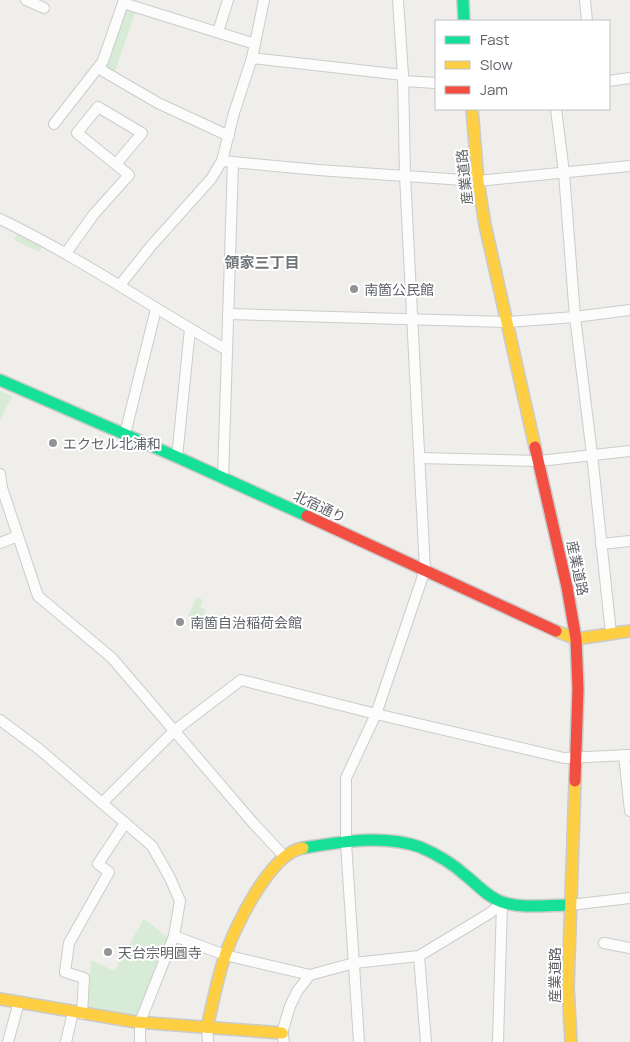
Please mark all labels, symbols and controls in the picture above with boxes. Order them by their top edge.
legend [435,20,610,110]
text: Fast [480,29,509,50]
text: Slow [480,54,513,75]
text: Jam [480,79,508,100]
street label: 産業道路 [452,148,476,206]
district label: 領家三丁目 [224,252,300,273]
place label: 南箇公民館 [364,280,434,299]
marker: 南箇公民館 [348,283,360,295]
place label: エクセル北浦和 [63,434,161,453]
marker: エクセル北浦和 [47,437,59,449]
street label: 北宿通り [291,486,349,526]
street label: 産業道路 [563,539,593,597]
place label: 南箇自治稲荷会館 [190,613,302,632]
marker: 南箇自治稲荷会館 [174,616,186,628]
place label: 天台宗明圓寺 [118,943,202,962]
marker: 天台宗明圓寺 [102,946,114,958]
street label: 産業道路 [545,947,564,1003]

